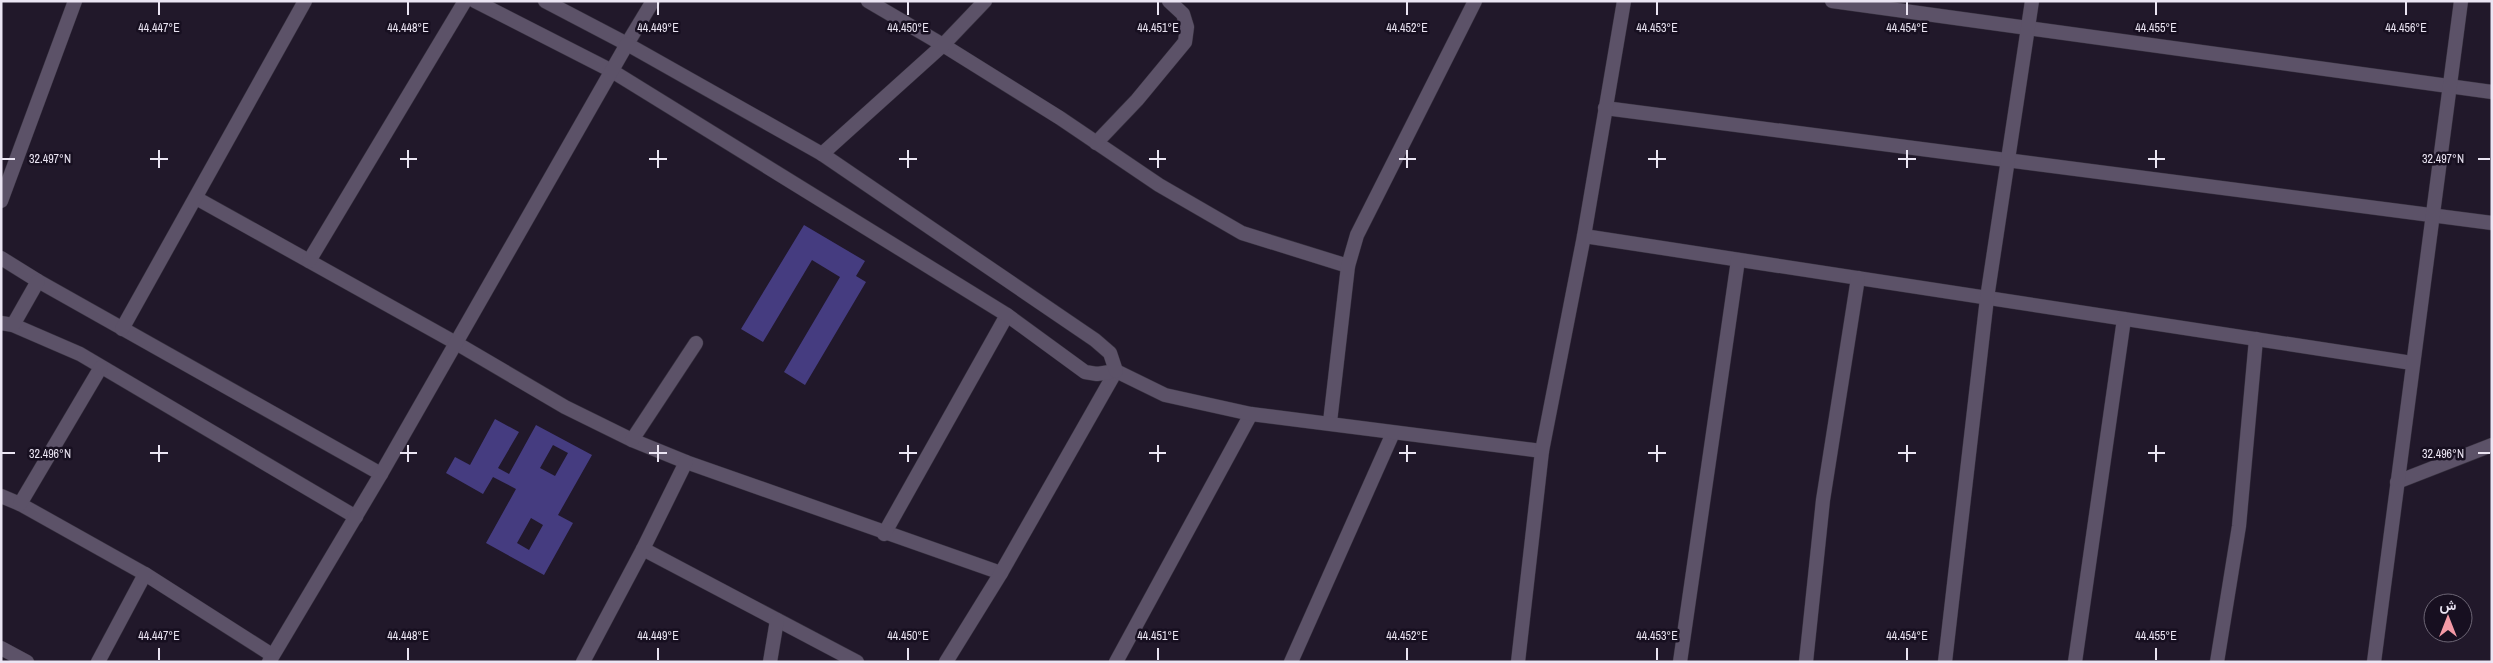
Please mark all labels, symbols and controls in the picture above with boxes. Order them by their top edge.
text: 44.447°E [138,20,180,36]
text: 44.448°E [387,20,429,36]
text: 44.449°E [637,20,679,36]
text: 44.450°E [887,20,929,36]
text: 44.451°E [1137,20,1179,36]
text: 44.452°E [1386,20,1428,36]
text: 44.453°E [1636,20,1678,36]
text: 44.454°E [1886,20,1928,36]
text: 44.455°E [2135,20,2177,36]
text: 44.456°E [2385,20,2427,36]
text: 32.497°N [29,151,71,167]
text: 32.497°N [2422,151,2464,167]
text: 32.496°N [29,446,71,462]
text: 32.496°N [2422,446,2464,462]
north arrow [2423,593,2473,643]
text: ش [2440,596,2457,614]
text: 44.447°E [138,628,180,644]
text: 44.448°E [387,628,429,644]
text: 44.449°E [637,628,679,644]
text: 44.450°E [887,628,929,644]
text: 44.451°E [1137,628,1179,644]
text: 44.452°E [1386,628,1428,644]
text: 44.453°E [1636,628,1678,644]
text: 44.454°E [1886,628,1928,644]
text: 44.455°E [2135,628,2177,644]

